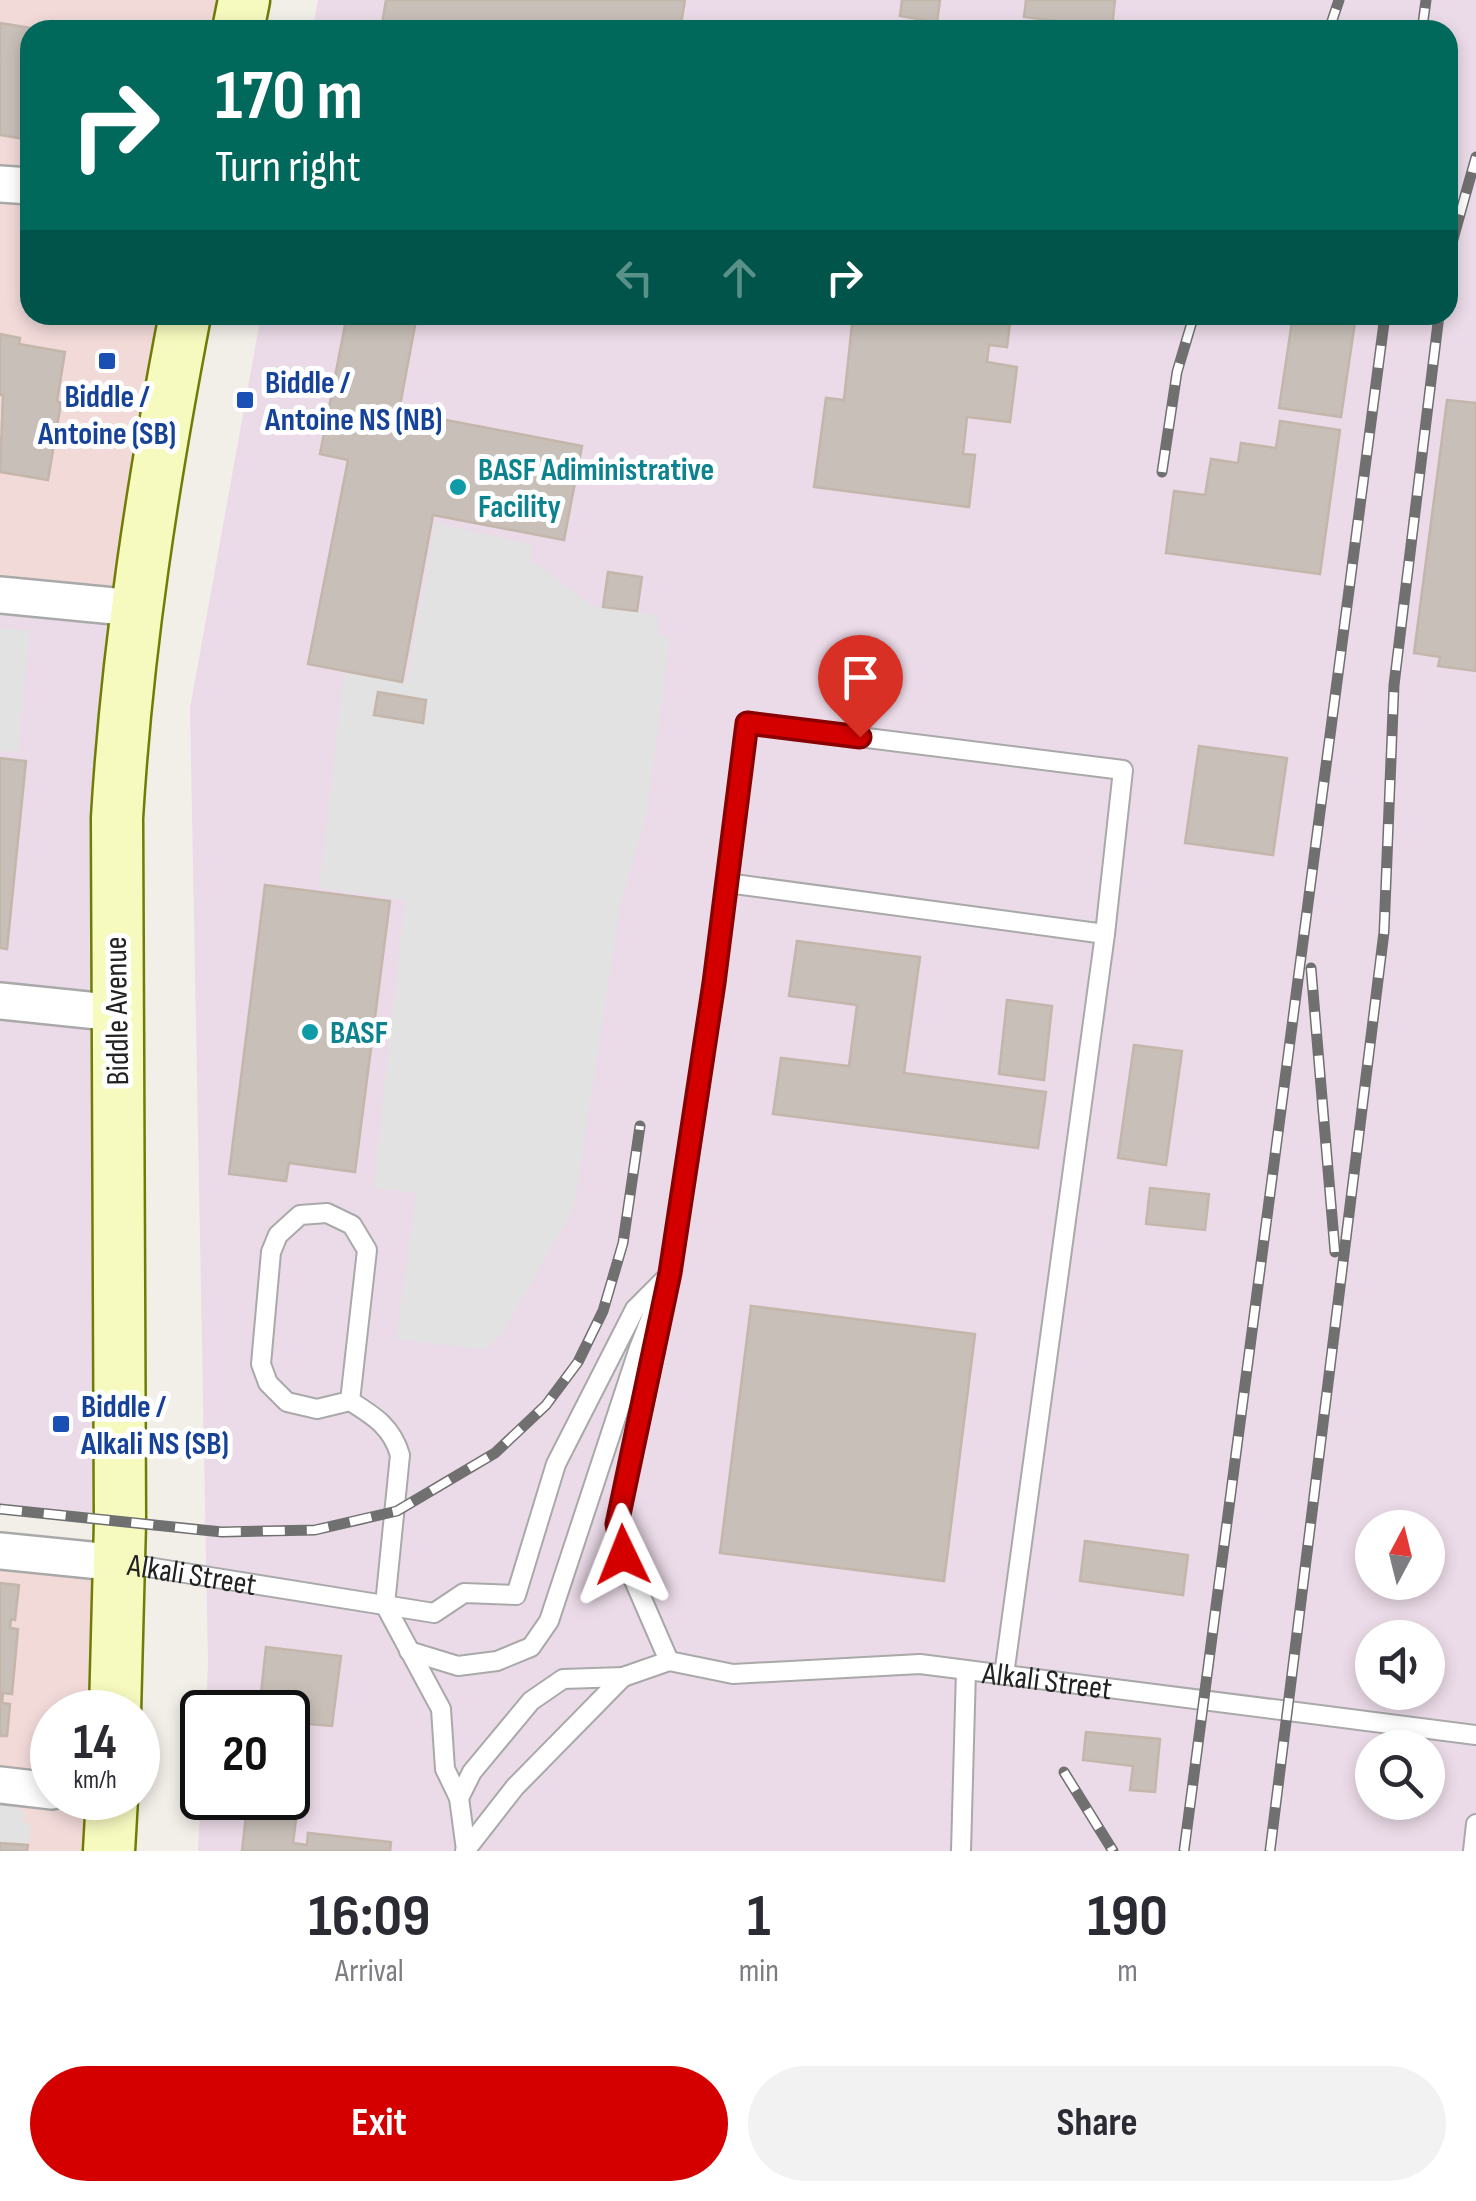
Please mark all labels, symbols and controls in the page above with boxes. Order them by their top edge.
text: 170 m [215,55,363,139]
icon: right [50,60,180,190]
text: Turn right [215,140,361,195]
icon: left [607,250,662,305]
icon: ahead [712,250,767,305]
icon: right [817,250,872,305]
marker: Biddle / Antoine (SB) [96,350,118,372]
place label: Biddle / Antoine NS (NB) [264,364,443,440]
place label: Biddle / Antoine (SB) [37,378,176,454]
marker: Biddle / Antoine NS (NB) [234,389,256,411]
place label: BASF Adiministrative Facility [478,451,714,527]
marker: BASF Adiministrative Facility [447,476,469,498]
pin [818,635,903,738]
icon: arrive [833,650,888,705]
street label: Biddle Avenue [97,936,138,1086]
place label: BASF [330,1014,388,1053]
marker: BASF [299,1021,321,1043]
place label: Biddle / Alkali NS (SB) [80,1388,229,1464]
marker: Biddle / Alkali NS (SB) [50,1413,72,1435]
position arrow [571,1503,675,1607]
north arrow [1355,1510,1445,1600]
map controls [1355,1510,1445,1820]
street label: Alkali Street [124,1546,259,1605]
button: sound [1355,1620,1445,1710]
street label: Alkali Street [979,1654,1114,1709]
speed limit sign: 20 [180,1690,310,1820]
text: 14 [73,1713,117,1773]
button: search [1355,1730,1445,1820]
text: km/h [73,1765,117,1796]
text: 16:09 [308,1881,430,1953]
text: 1 [747,1881,771,1953]
text: 190 [1087,1881,1168,1953]
text: Arrival [335,1952,404,1991]
text: min [739,1952,779,1991]
text: m [1117,1952,1138,1991]
button: Exit [30,2066,728,2181]
button: Share [748,2066,1446,2181]

